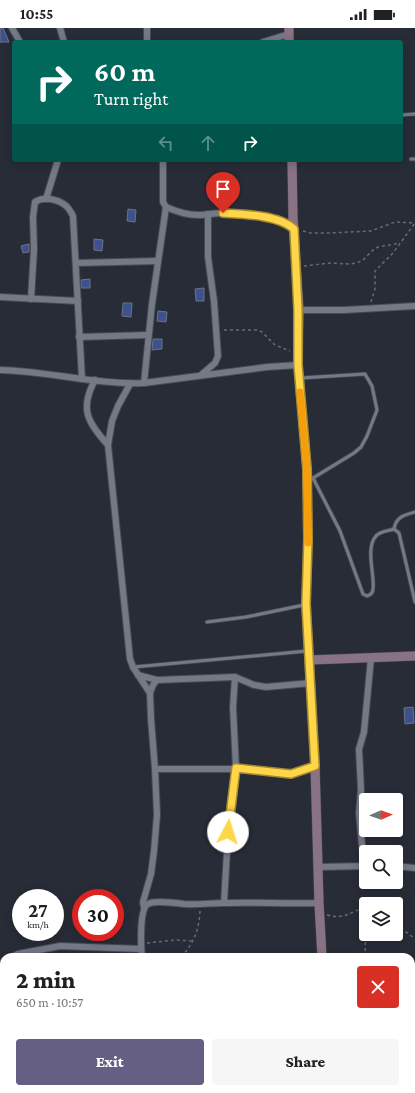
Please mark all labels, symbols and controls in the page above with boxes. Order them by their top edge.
text: 10:55 [20,6,53,22]
icon: right [28,56,80,108]
text: 60 m [94,56,155,87]
text: Turn right [94,89,168,109]
icon: left [155,132,177,154]
icon: ahead [197,132,219,154]
icon: right [239,132,261,154]
pin [206,172,240,213]
icon: arrive [212,178,234,200]
north arrow [359,793,403,837]
map controls [359,793,403,941]
position arrow [207,811,249,853]
button: search [359,845,403,889]
speed limit sign: 30 [72,889,124,941]
button: layers [359,897,403,941]
text: 27 [28,899,48,921]
text: km/h [27,919,49,930]
text: 2 min [16,966,75,993]
button: close [357,966,399,1008]
text: 650 m · 10:57 [16,995,83,1010]
button: Exit [16,1039,204,1085]
button: Share [212,1039,399,1085]

